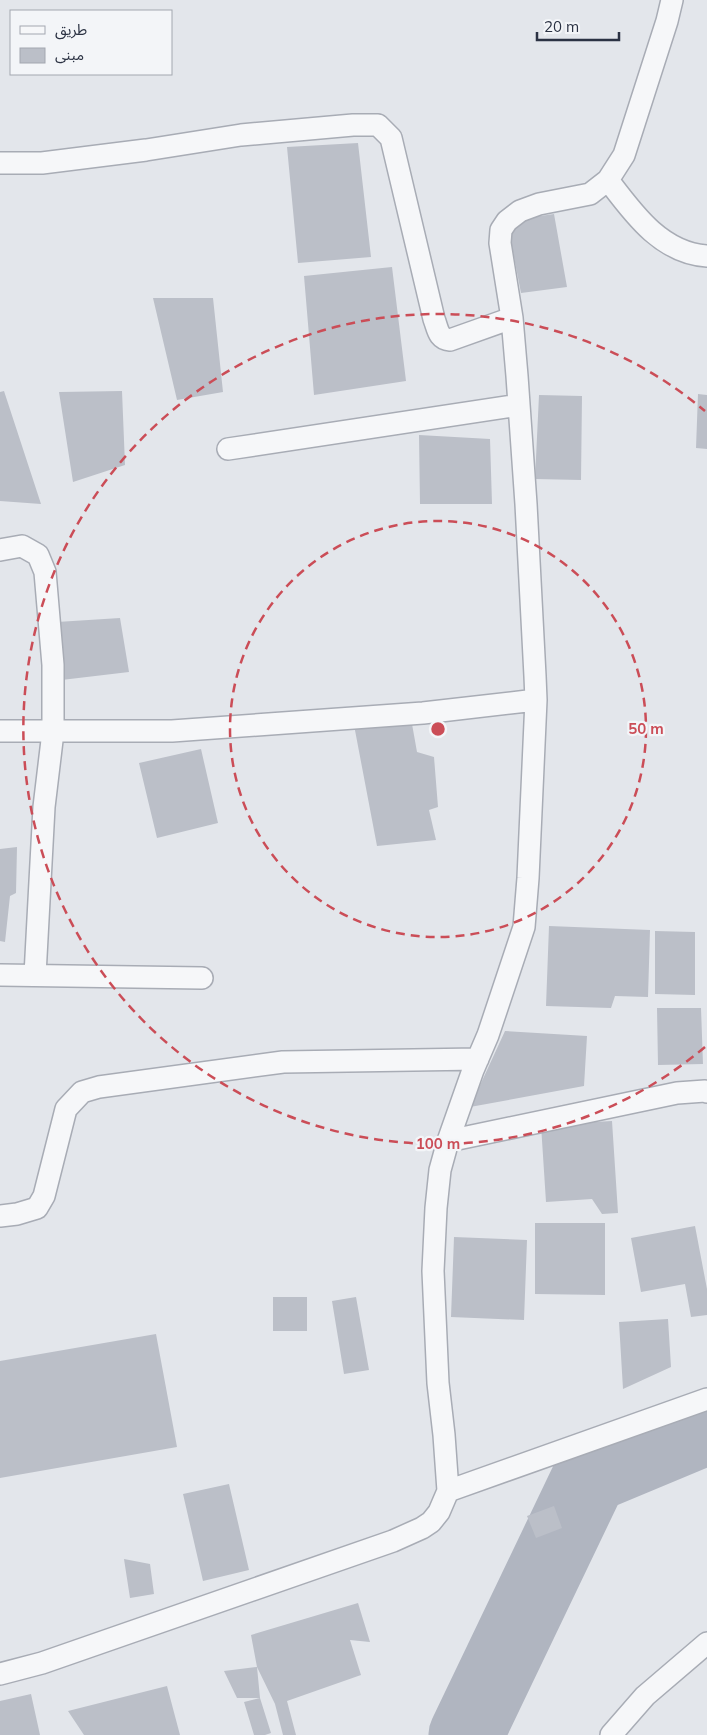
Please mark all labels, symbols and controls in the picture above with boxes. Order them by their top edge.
legend [10,10,172,75]
scale bar [537,10,620,42]
text: 20 m [544,17,579,36]
text: طريق [55,20,87,40]
text: مبنى [55,45,84,64]
text: 50 m [628,719,664,738]
centre of rings [429,720,447,738]
text: 100 m [416,1134,460,1153]

